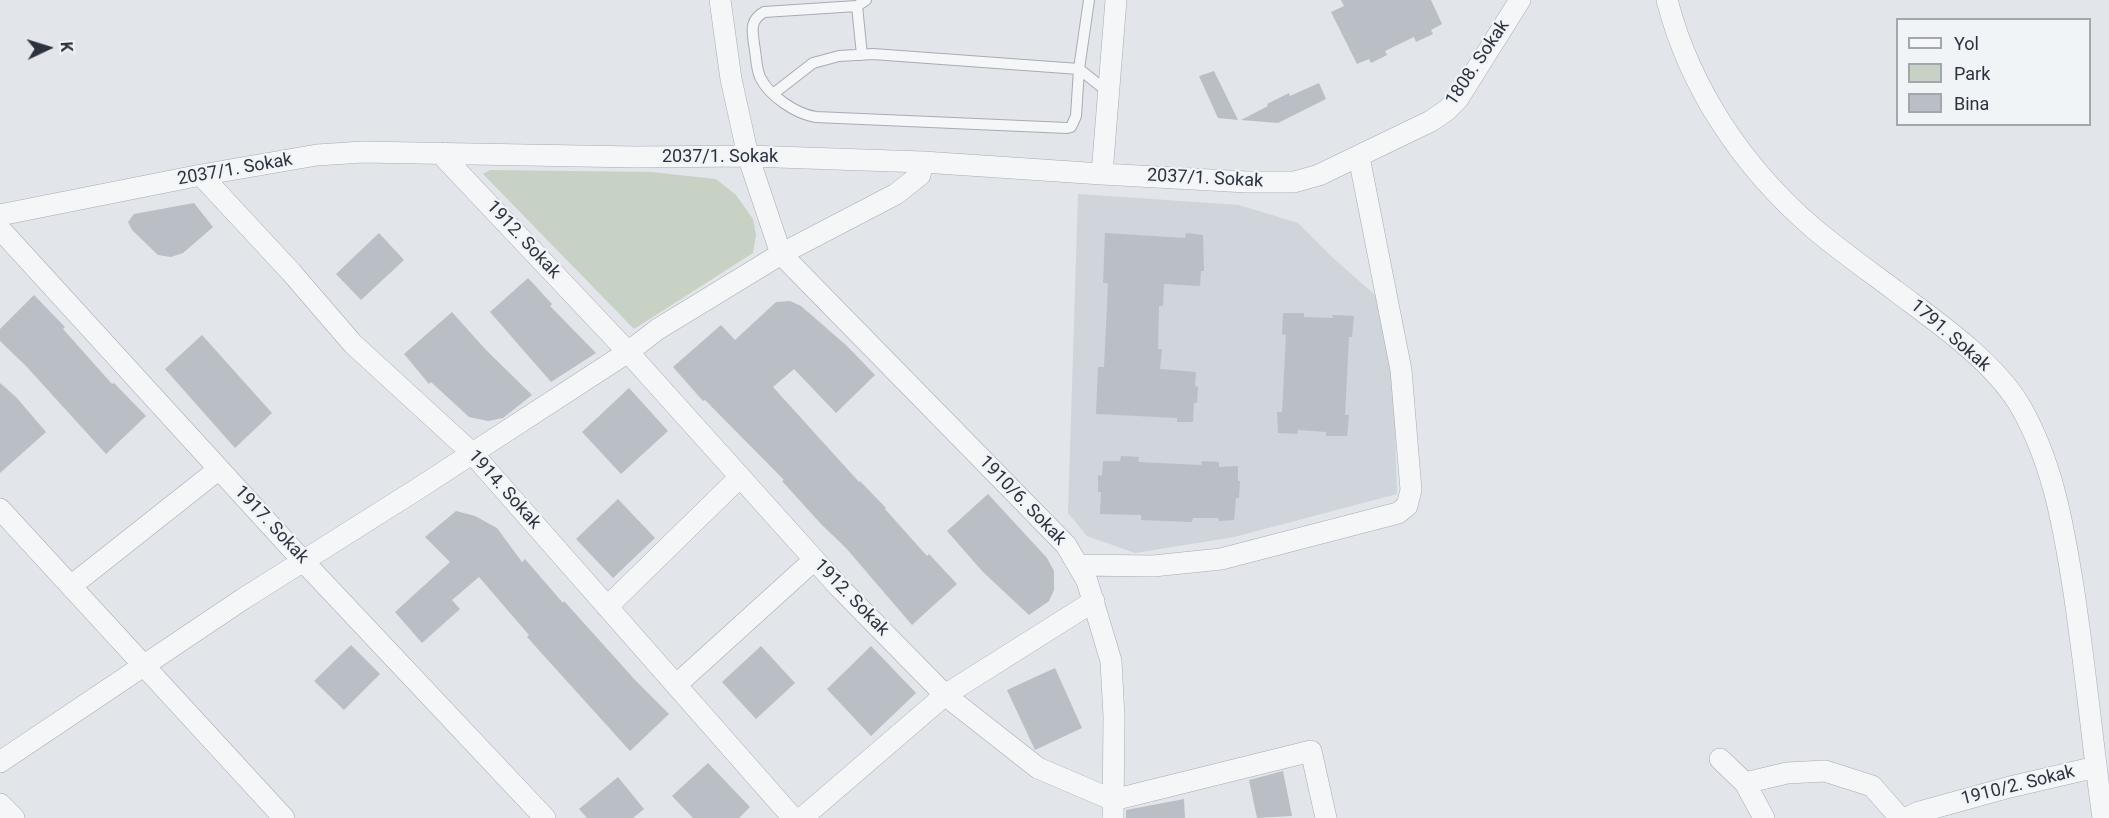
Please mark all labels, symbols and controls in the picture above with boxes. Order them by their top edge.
street label: 1808. Sokak [1441,16,1515,110]
north arrow [18,18,78,78]
legend [1896,18,2091,126]
text: Yol [1954,33,1979,54]
text: K [57,41,76,52]
text: Park [1954,63,1990,84]
text: Bina [1954,93,1989,114]
street label: 2037/1. Sokak [662,146,778,168]
street label: 2037/1. Sokak [176,149,294,191]
street label: 2037/1. Sokak [1146,165,1264,193]
street label: 1912. Sokak [481,197,565,283]
street label: 1791. Sokak [1906,295,1994,377]
street label: 1914. Sokak [463,446,545,534]
street label: 1910/6. Sokak [974,452,1070,550]
street label: 1917. Sokak [229,482,313,568]
street label: 1912. Sokak [809,555,893,641]
street label: 1910/2. Sokak [1959,761,2077,811]

